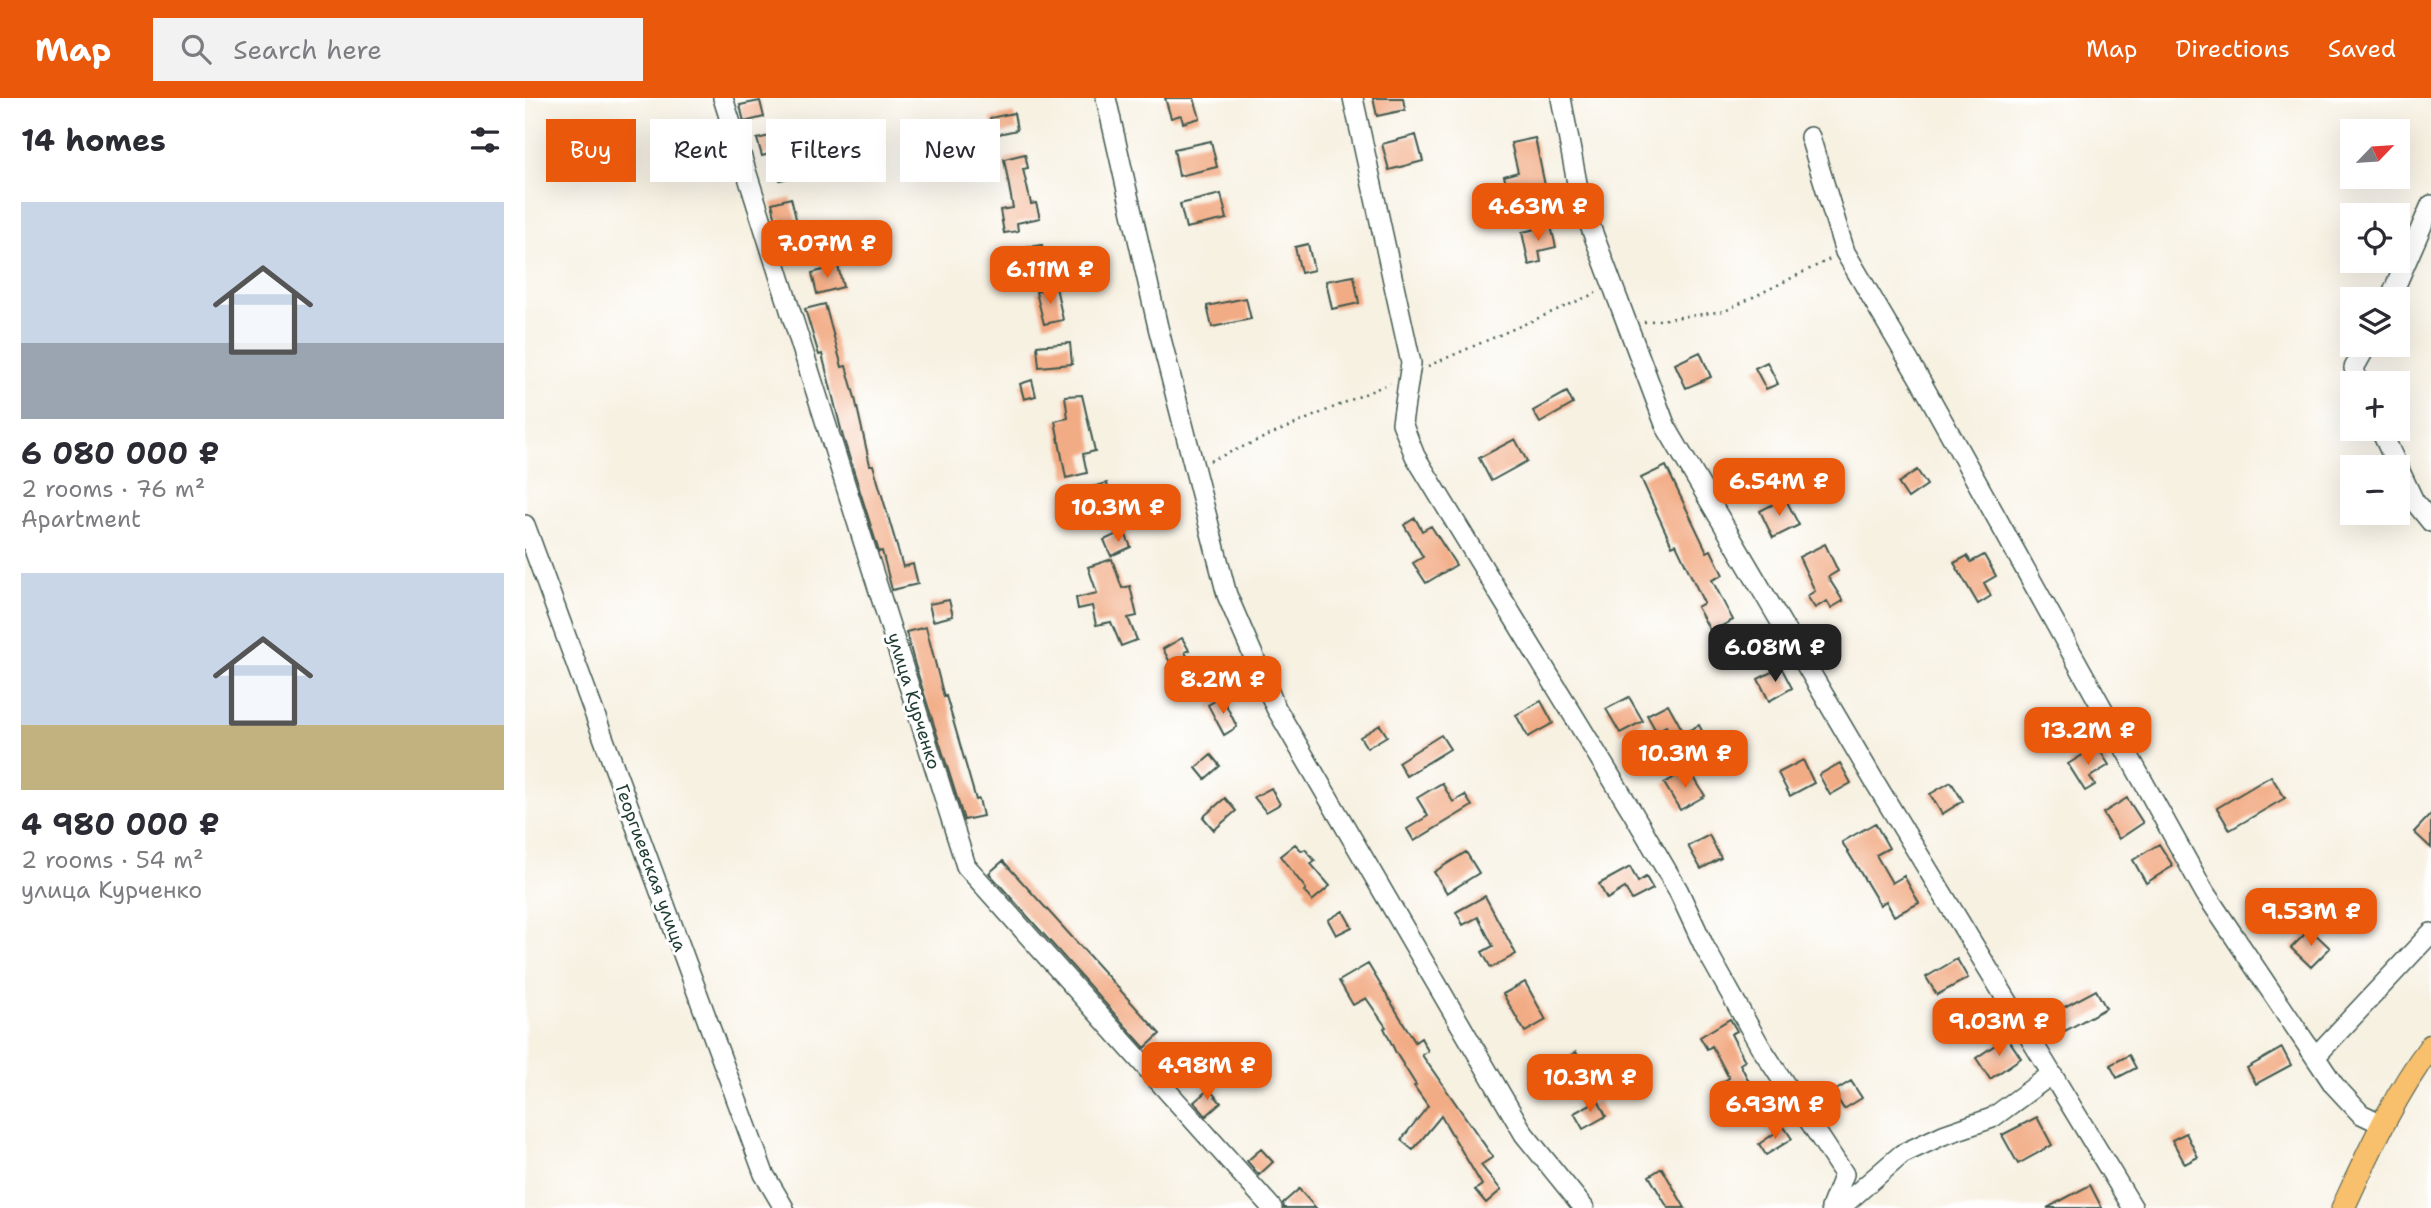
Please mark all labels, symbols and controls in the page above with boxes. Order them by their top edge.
search box [153,18,643,81]
text: Map [35,27,111,72]
icon: search [177,30,215,68]
text: Search here [233,32,382,67]
text: Map [2086,33,2137,65]
text: Directions [2175,33,2290,65]
text: Saved [2328,33,2396,65]
chip: Buy [546,119,636,182]
chip: Rent [650,119,752,182]
chip: Filters [766,119,886,182]
chip: New [900,119,1000,182]
north arrow [2340,119,2410,189]
map controls [2340,119,2410,525]
text: 14 homes [21,120,166,161]
icon: filters [466,121,504,159]
pin: 4.63M ₽ [1473,184,1603,243]
text: 4.63M ₽ [1488,191,1588,221]
button: locate [2340,203,2410,273]
pin: 7.07M ₽ [762,220,892,280]
text: 7.07M ₽ [777,228,877,258]
pin: 6.11M ₽ [985,246,1115,306]
icon: home [200,247,326,373]
text: 6.11M ₽ [1006,254,1094,284]
button: layers [2340,287,2410,357]
button: + [2340,371,2410,441]
text: 6 080 000 ₽ [21,433,220,474]
button: − [2340,455,2410,525]
pin: 6.54M ₽ [1714,458,1844,518]
text: 6.54M ₽ [1729,466,1829,496]
text: 2 rooms · 76 m² [21,474,205,504]
pin: 10.3M ₽ [1053,484,1183,544]
text: 10.3M ₽ [1071,492,1165,522]
text: Apartment [21,504,141,534]
icon: home [200,618,326,744]
pin: 6.08M ₽ [1710,624,1840,684]
street label: улица Курченко [882,630,946,772]
text: 6.08M ₽ [1724,632,1826,662]
pin: 8.2M ₽ [1166,656,1280,716]
text: 8.2M ₽ [1180,664,1266,694]
pin: 13.2M ₽ [2023,708,2153,767]
text: 13.2M ₽ [2040,715,2136,745]
pin: 10.3M ₽ [1620,730,1750,790]
text: 10.3M ₽ [1638,738,1732,768]
street label: Георгиевская улица [610,781,692,955]
text: 4 980 000 ₽ [21,804,220,845]
text: 2 rooms · 54 m² [21,845,204,875]
text: улица Курченко [21,875,202,905]
pin: 9.53M ₽ [2246,888,2376,948]
text: 9.53M ₽ [2261,896,2361,926]
pin: 9.03M ₽ [1934,998,2064,1058]
text: 9.03M ₽ [1948,1006,2050,1036]
pin: 4.98M ₽ [1142,1042,1272,1102]
text: 4.98M ₽ [1158,1050,1256,1080]
pin: 10.3M ₽ [1525,1054,1655,1114]
text: 10.3M ₽ [1543,1062,1637,1092]
pin: 6.93M ₽ [1710,1082,1840,1141]
text: 6.93M ₽ [1726,1089,1824,1119]

